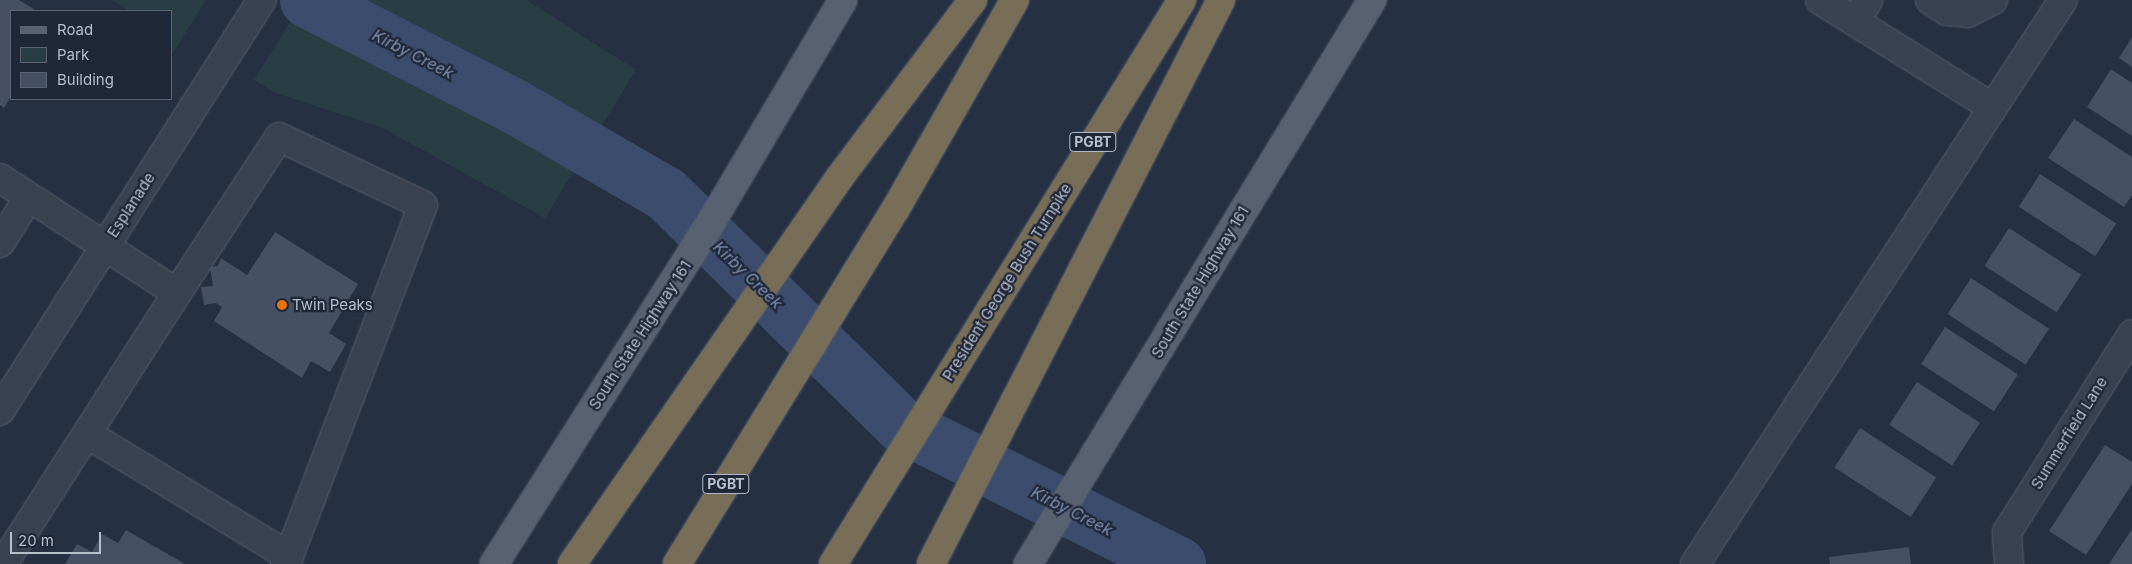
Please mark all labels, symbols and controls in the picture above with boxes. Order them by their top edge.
legend [10,10,172,100]
text: Road [57,20,93,39]
water label: Kirby Creek [369,25,457,83]
text: Park [57,45,89,64]
text: Building [57,70,114,89]
road number: PGBT [1069,130,1117,154]
street label: Esplanade [103,169,159,241]
street label: President George Bush Turnpike [939,180,1075,384]
street label: South State Highway 161 [1148,203,1252,361]
water label: Kirby Creek [709,237,787,313]
street label: South State Highway 161 [585,257,695,413]
place label: Twin Peaks [292,296,373,314]
marker: Twin Peaks [276,299,288,311]
street label: Summerfield Lane [2027,374,2111,492]
road number: PGBT [702,472,750,496]
water label: Kirby Creek [1028,482,1116,540]
scale bar [12,522,104,554]
text: 20 m [18,531,54,550]

